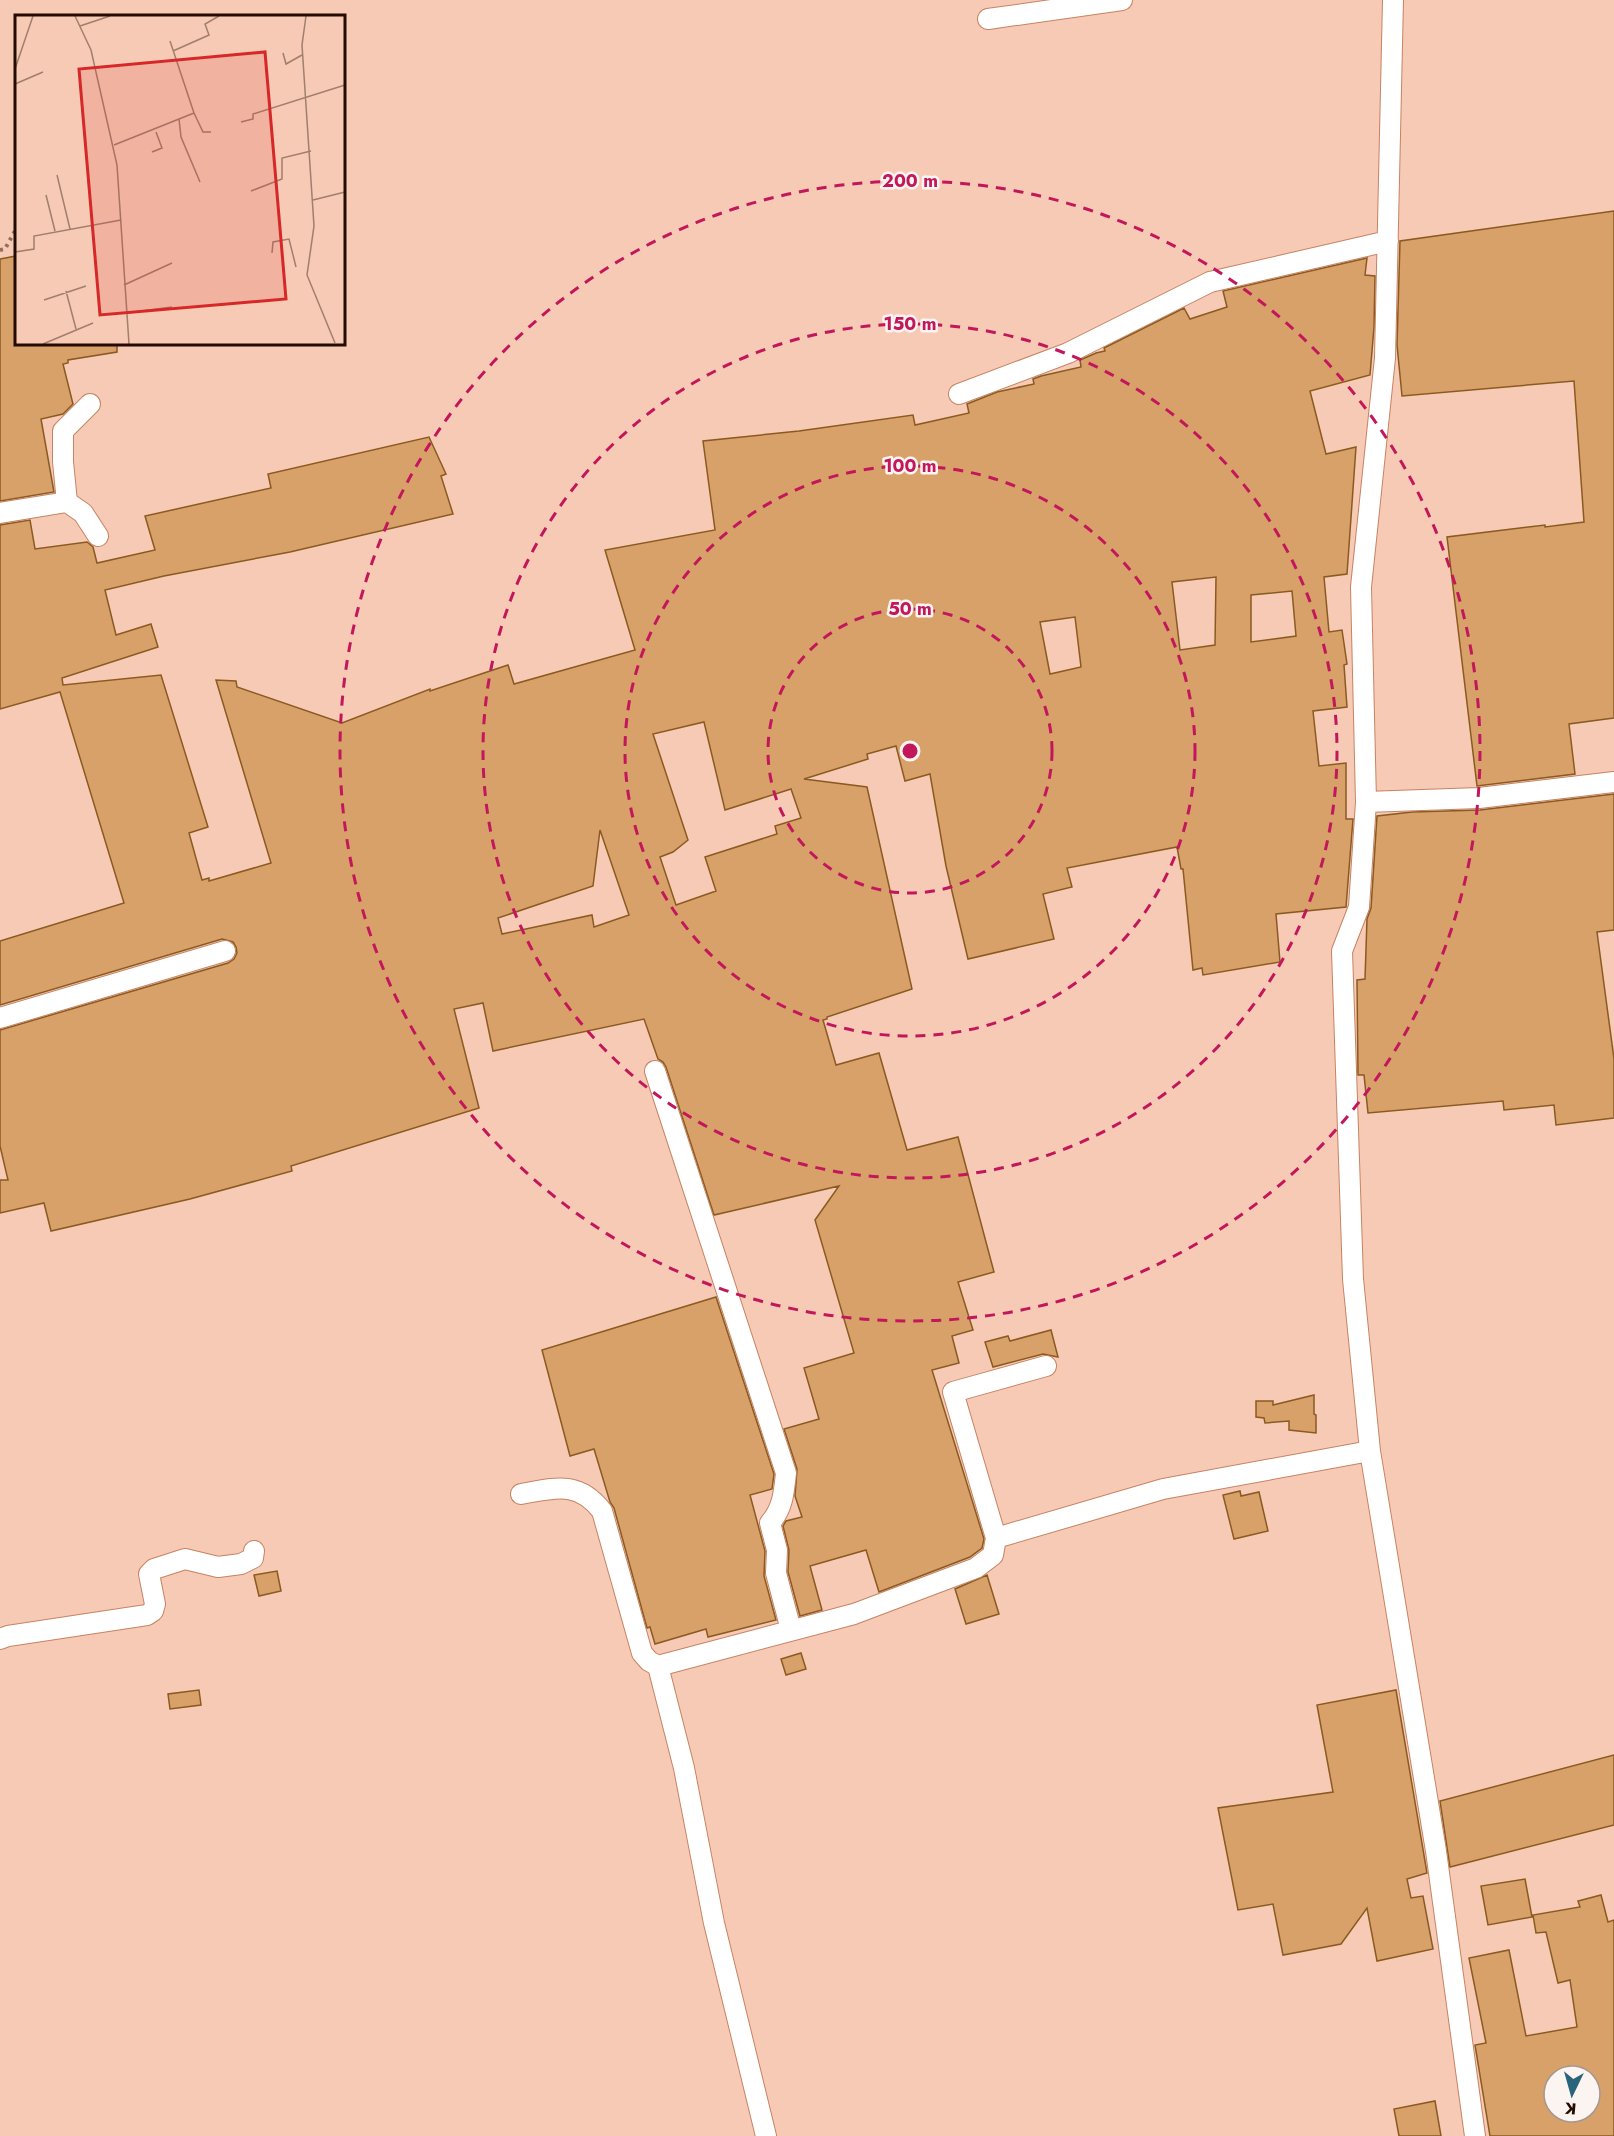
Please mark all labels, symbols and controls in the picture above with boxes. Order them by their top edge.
inset map [15,15,345,345]
text: 200 m [882,168,938,194]
text: 150 m [884,311,936,337]
text: 100 m [883,453,937,479]
text: 50 m [888,596,932,622]
centre of rings [900,741,920,761]
north arrow [1542,2064,1602,2124]
text: K [1563,2096,1577,2120]

